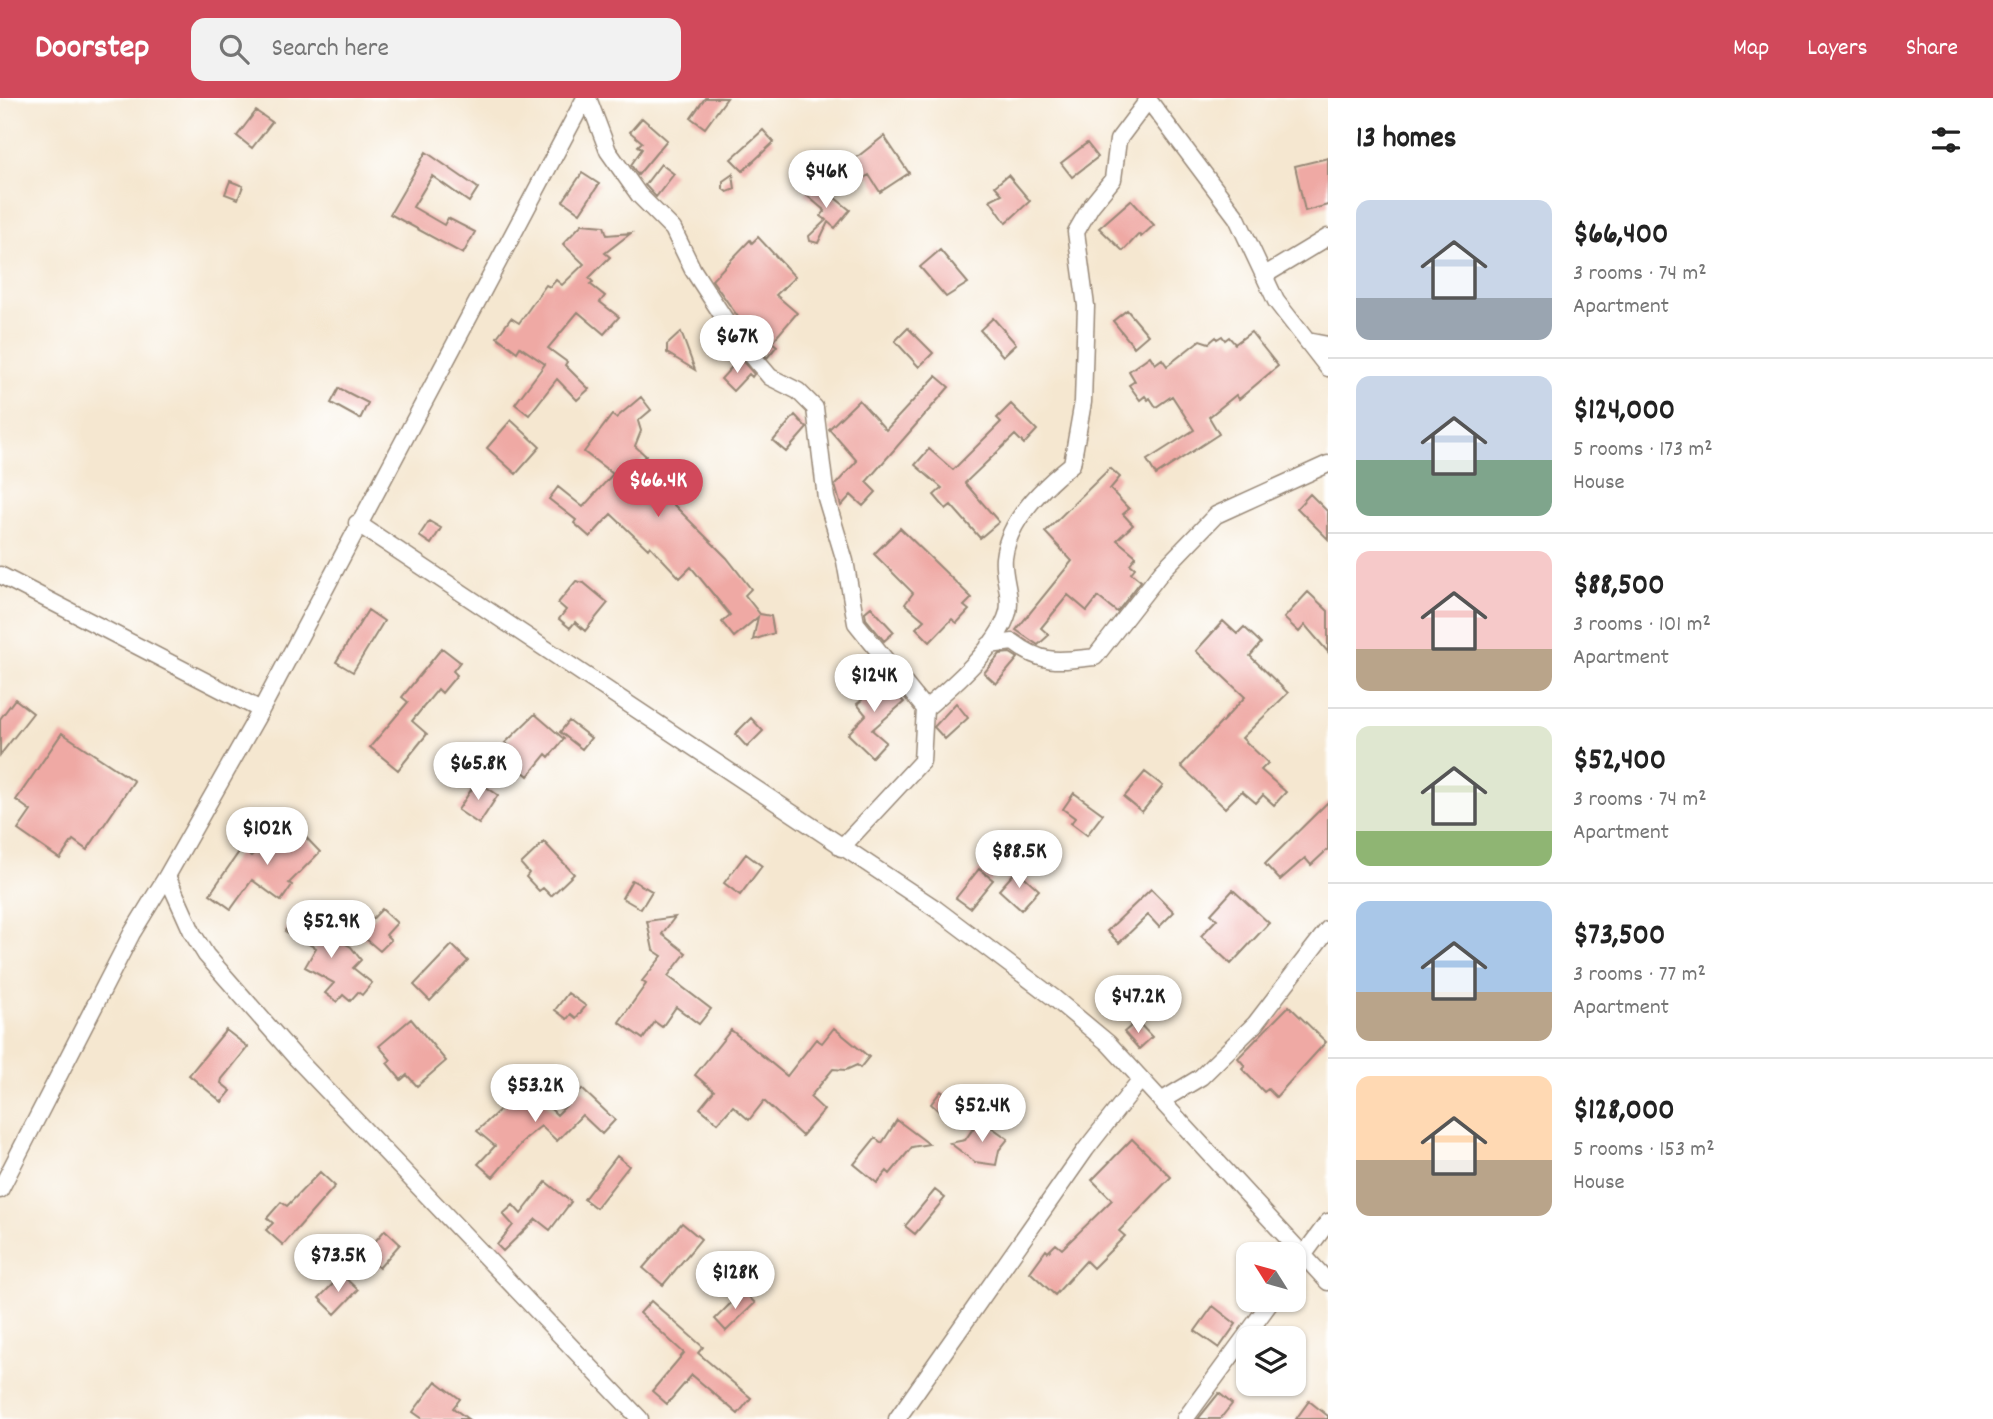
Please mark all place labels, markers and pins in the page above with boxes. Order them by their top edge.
pin: $46K [785,150,867,210]
pin: $67K [696,316,778,375]
pin: $66.4K [601,460,715,519]
pin: $124K [825,654,923,714]
pin: $65.8K [421,742,535,802]
pin: $102K [218,808,316,867]
pin: $88.5K [962,830,1076,890]
pin: $52.9K [274,900,388,960]
pin: $47.2K [1081,976,1195,1035]
pin: $53.2K [478,1065,592,1124]
pin: $52.4K [925,1084,1039,1144]
pin: $73.5K [281,1234,395,1294]
pin: $128K [686,1252,784,1311]

